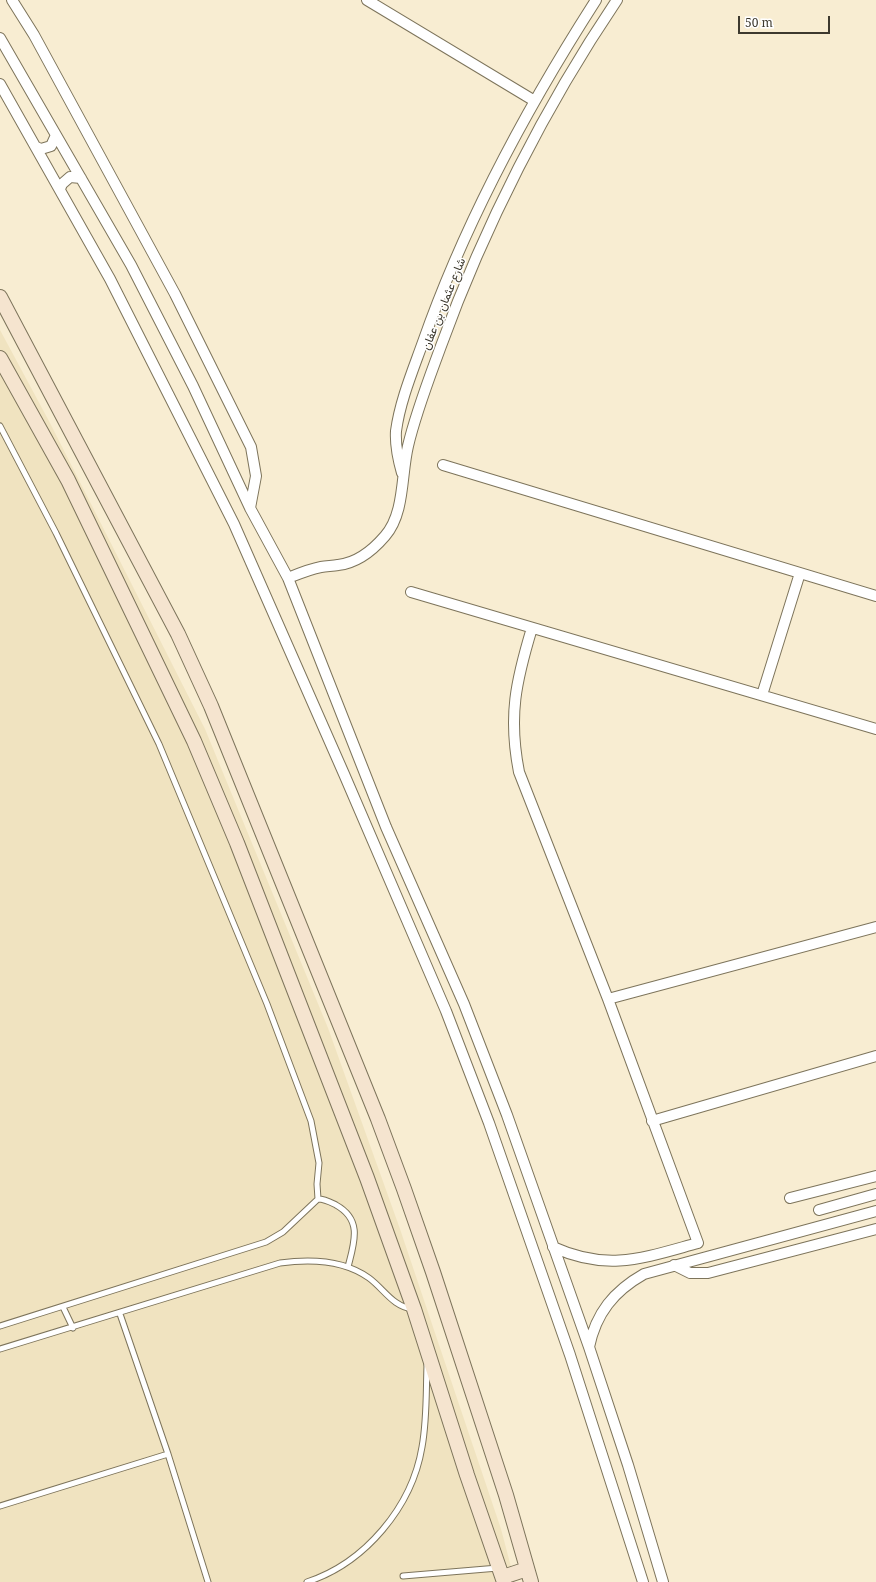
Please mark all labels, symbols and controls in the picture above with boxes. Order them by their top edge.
scale bar [740,8,832,34]
text: 50 m [745,14,773,31]
street label: شارع عثمان بن عفان [419,256,469,352]

